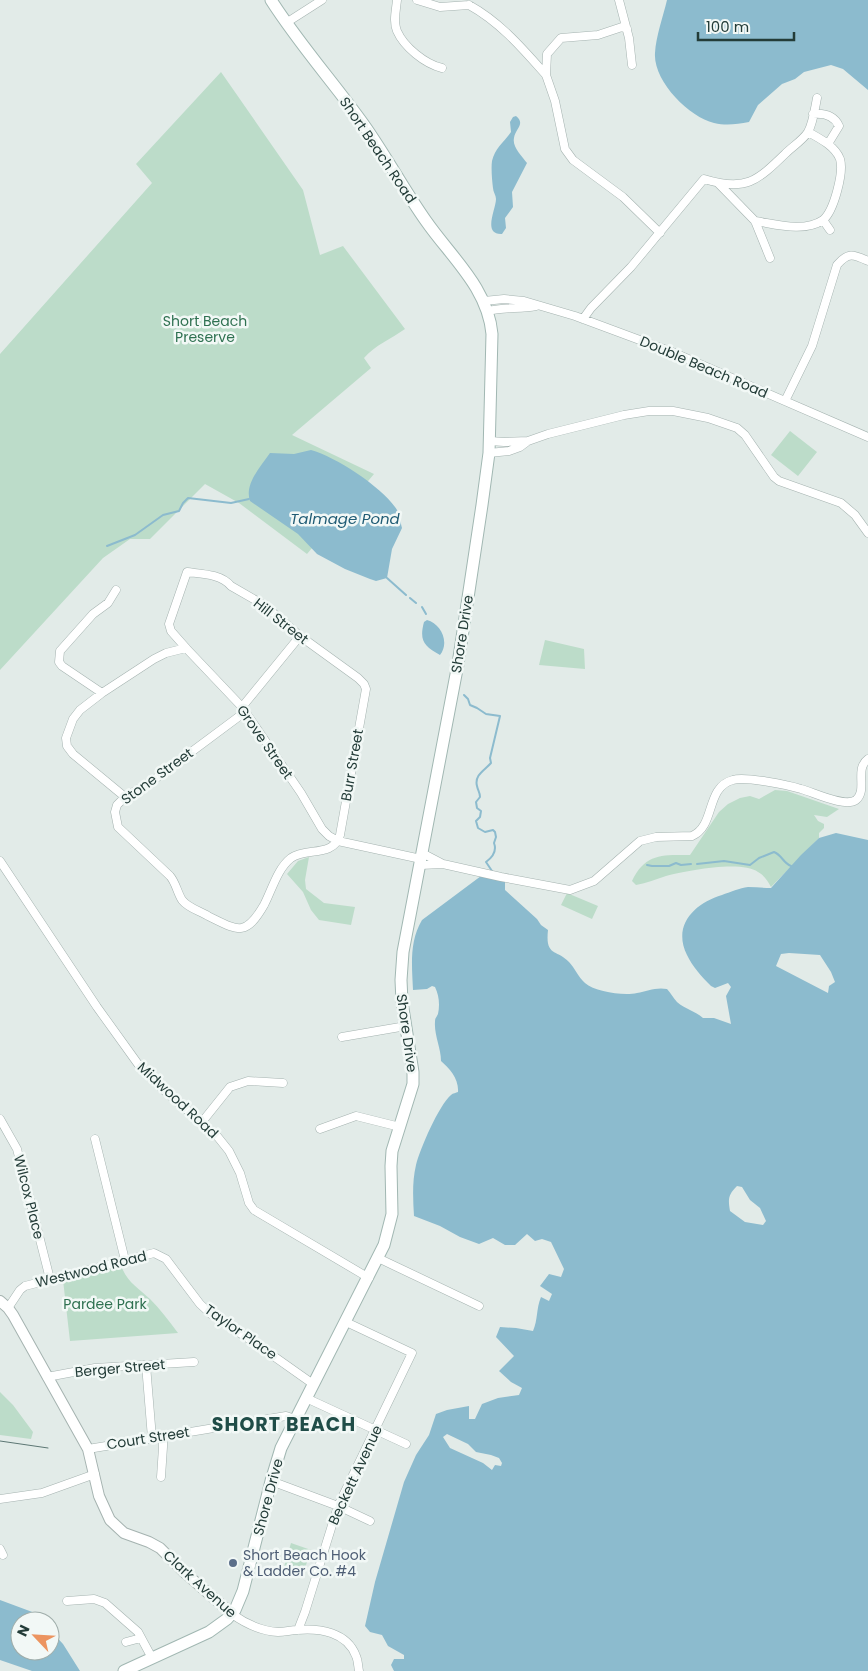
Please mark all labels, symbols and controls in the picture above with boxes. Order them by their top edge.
scale bar [698,10,794,42]
text: 100 m [706,16,749,37]
street label: Short Beach Road [335,93,421,207]
park label: Short Beach Preserve [163,311,247,347]
street label: Double Beach Road [637,331,771,403]
water label: Talmage Pond [290,508,401,529]
street label: Hill Street [249,593,313,649]
street label: Shore Drive [446,593,478,675]
street label: Grove Street [232,701,298,783]
street label: Burr Street [336,727,368,803]
street label: Stone Street [117,743,197,809]
street label: Shore Drive [392,993,422,1074]
street label: Midwood Road [133,1057,223,1143]
street label: Wilcox Place [9,1153,49,1242]
street label: Westwood Road [33,1246,149,1292]
park label: Pardee Park [63,1294,147,1314]
street label: Taylor Place [201,1300,282,1365]
street label: Berger Street [74,1354,166,1382]
district label: SHORT BEACH [212,1411,356,1438]
street label: Beckett Avenue [323,1421,387,1528]
street label: Court Street [105,1422,191,1454]
street label: Shore Drive [248,1456,288,1538]
place label: Short Beach Hook & Ladder Co. #4 [243,1545,367,1581]
street label: Clark Avenue [159,1546,241,1623]
marker: Short Beach Hook & Ladder Co. #4 [227,1557,239,1569]
north arrow [10,1611,60,1661]
text: N [12,1622,35,1640]

